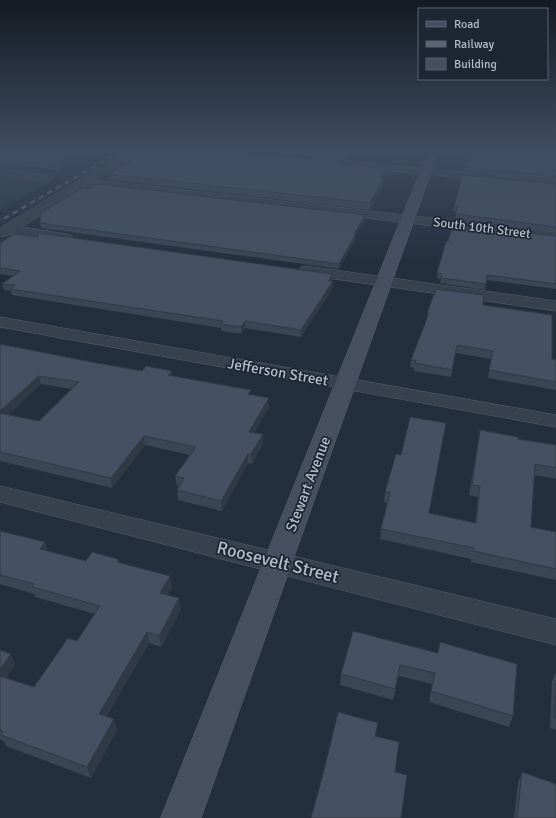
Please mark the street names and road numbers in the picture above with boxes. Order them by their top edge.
street label: South 10th Street [432,214,532,242]
street label: Jefferson Street [226,354,330,390]
street label: Stewart Avenue [282,434,334,534]
street label: Roosevelt Street [215,536,341,588]

